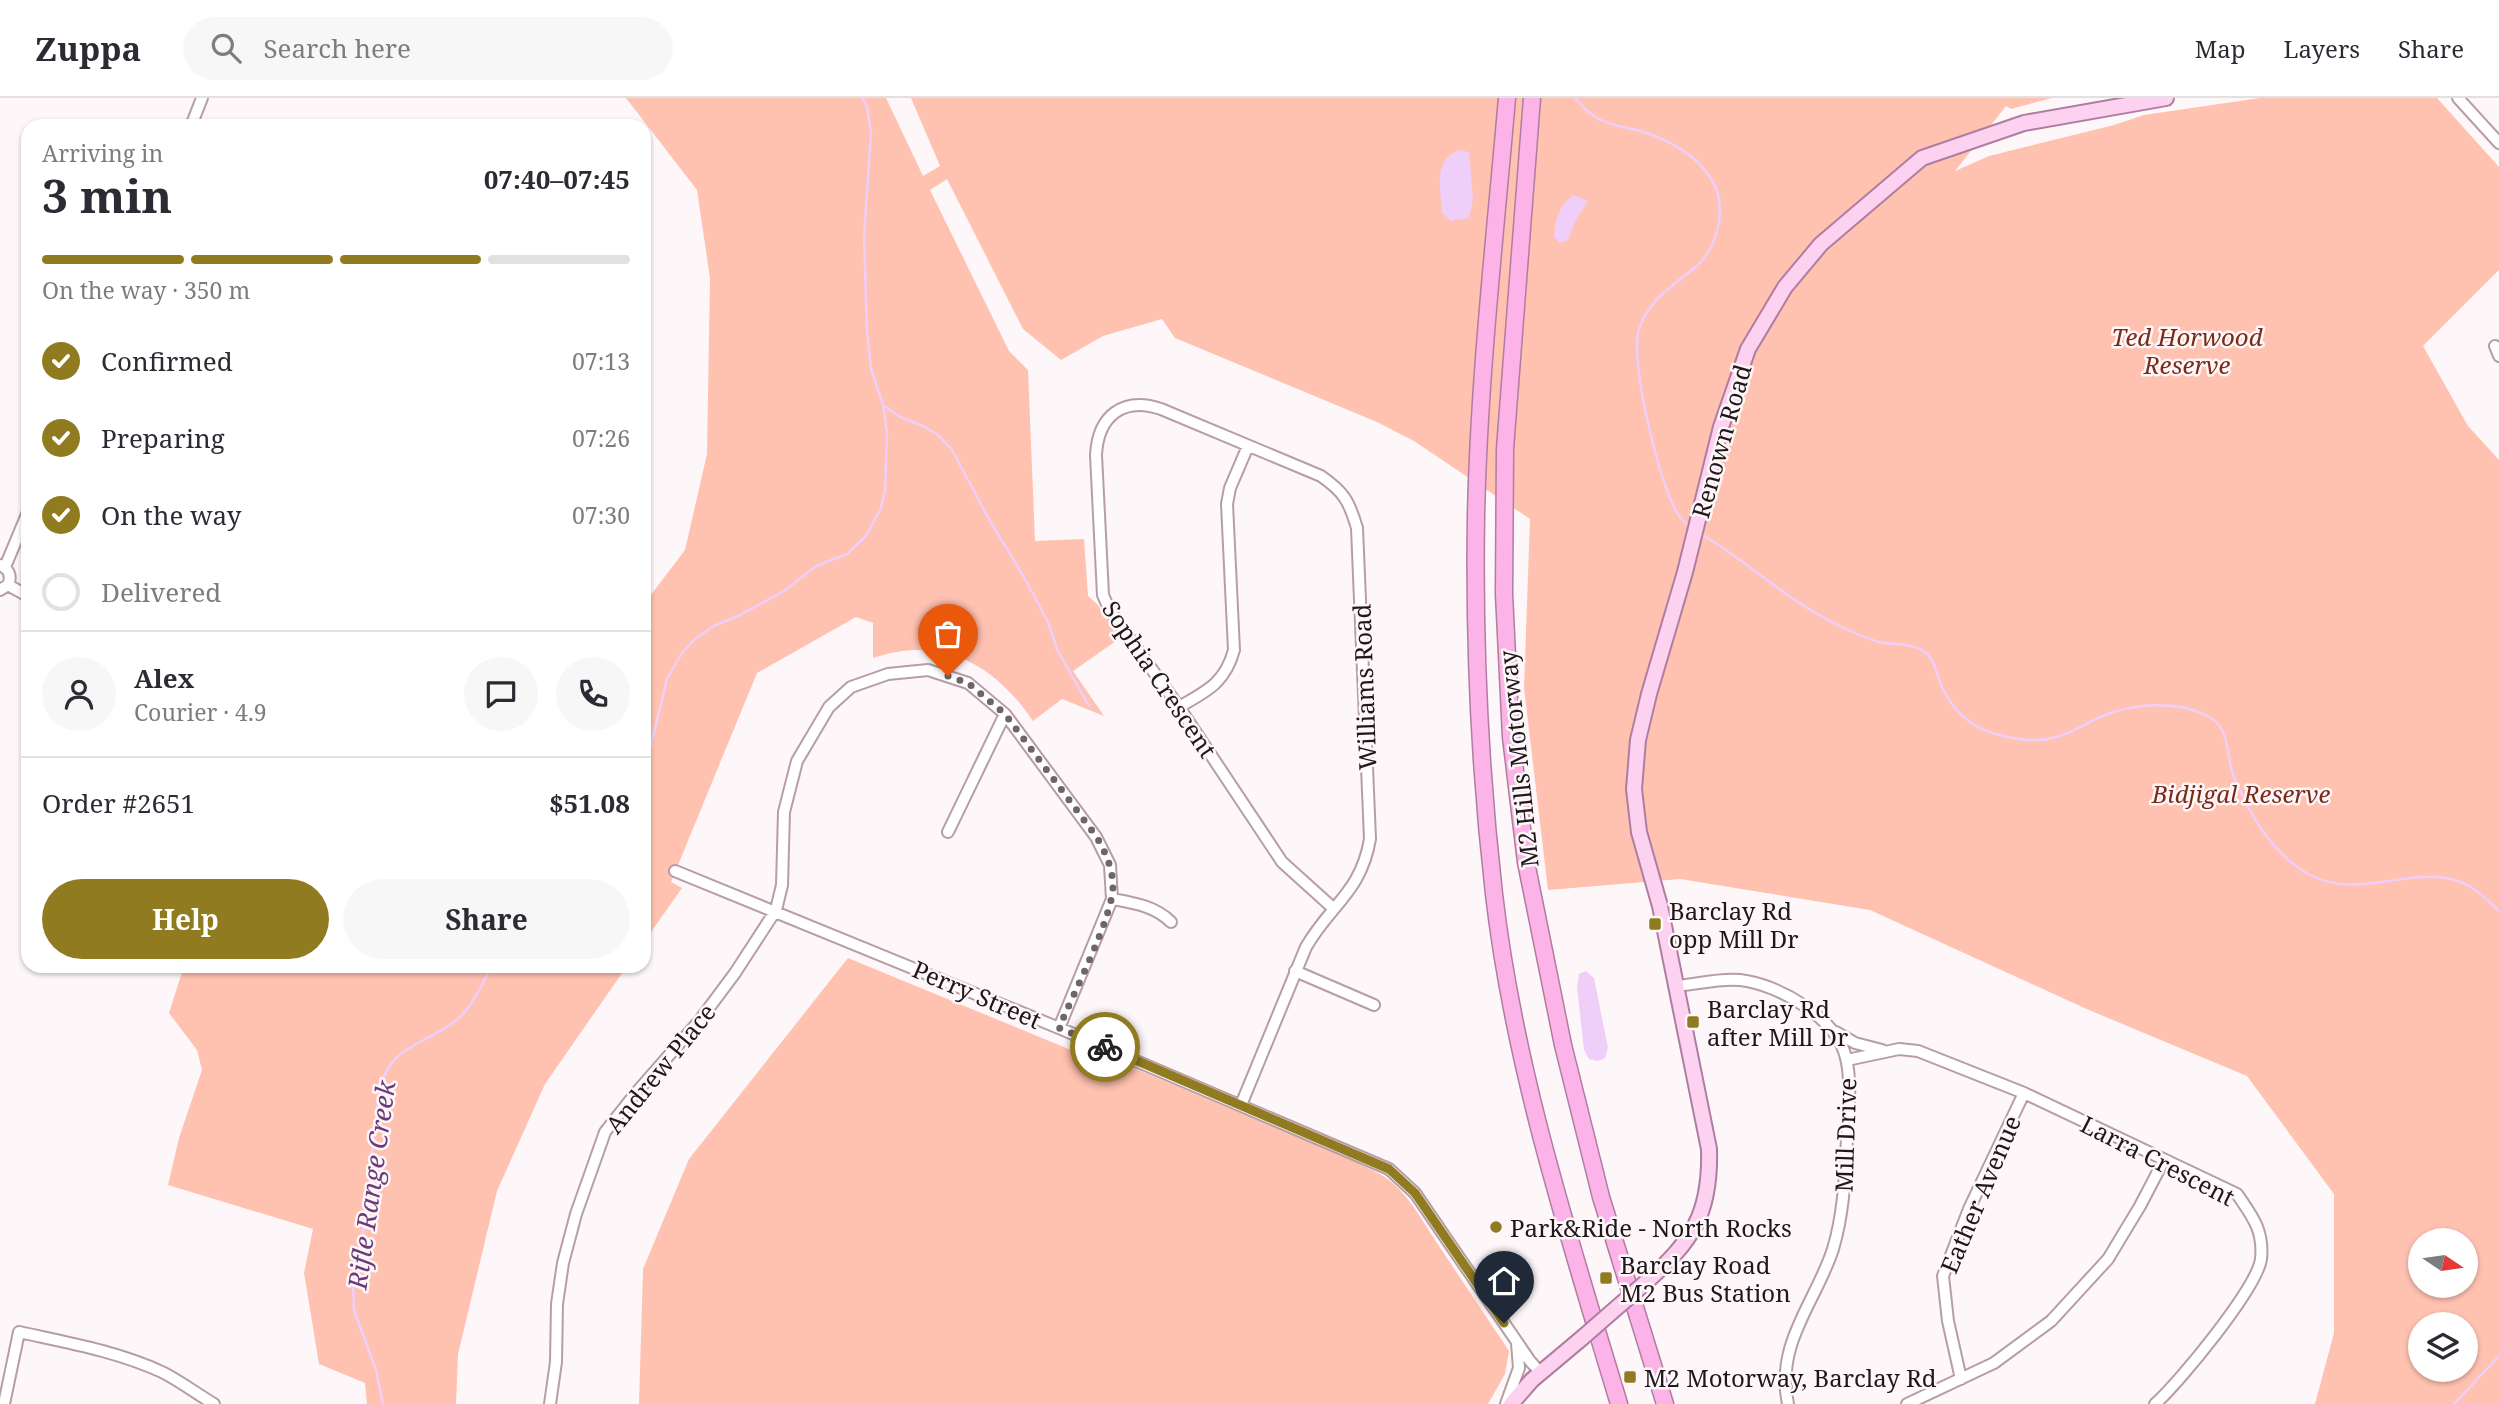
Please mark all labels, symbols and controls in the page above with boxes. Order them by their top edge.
search box [183,17,673,80]
text: Zuppa [35,26,141,71]
icon: search [207,29,245,67]
text: Search here [263,30,411,66]
text: Map [2195,32,2246,65]
text: Layers [2284,32,2360,65]
text: Share [2398,32,2464,65]
text: Arriving in [42,137,163,169]
text: 07:40–07:45 [484,161,630,197]
text: 3 min [42,164,172,226]
text: On the way · 350 m [42,274,250,306]
park label: Ted Horwood Reserve [2111,320,2263,381]
icon: check [42,342,80,380]
text: Confirmed [101,343,233,379]
text: 07:13 [572,345,630,377]
street label: Renown Road [1683,360,1759,522]
icon: check [42,419,80,457]
text: Preparing [101,420,225,456]
text: 07:26 [572,422,630,454]
icon: check [42,496,80,534]
text: On the way [101,497,241,533]
text: 07:30 [572,499,630,531]
text: Delivered [101,574,221,610]
street label: Sophia Crescent [1095,594,1225,764]
street label: Williams Road [1345,603,1383,771]
pin [918,604,978,676]
icon: bag [929,615,967,653]
street label: M2 Hills Motorway [1490,648,1546,869]
button: person [42,657,116,731]
button: chat [464,657,538,731]
button: phone [556,657,630,731]
text: Alex [134,660,194,696]
text: Courier · 4.9 [134,696,267,728]
park label: Bidjigal Reserve [2151,777,2330,810]
text: Order #2651 [42,785,195,821]
text: $51.08 [549,785,630,821]
button: Help [42,879,329,959]
button: Share [343,879,630,959]
place label: Barclay Rd opp Mill Dr [1669,894,1799,955]
marker: Barclay Rd opp Mill Dr [1647,916,1663,932]
street label: Perry Street [908,952,1046,1036]
place label: Barclay Rd after Mill Dr [1707,992,1848,1053]
street label: Andrew Place [597,996,723,1140]
courier [1070,1012,1140,1082]
marker: Barclay Rd after Mill Dr [1685,1014,1701,1030]
icon: bike [1086,1028,1124,1066]
water label: Rifle Range Creek [338,1077,404,1293]
street label: Mill Drive [1827,1077,1863,1193]
street label: Larra Crescent [2075,1107,2241,1213]
street label: Eather Avenue [1932,1110,2028,1278]
place label: Park&Ride - North Rocks [1510,1211,1792,1244]
marker: Park&Ride - North Rocks [1488,1219,1504,1235]
north arrow [2408,1228,2478,1298]
map controls [2408,1228,2478,1382]
place label: Barclay Road M2 Bus Station [1620,1248,1791,1309]
pin [1474,1251,1534,1323]
icon: home [1485,1262,1523,1300]
marker: Barclay Road M2 Bus Station [1598,1270,1614,1286]
button: layers [2408,1312,2478,1382]
place label: M2 Motorway, Barclay Rd [1644,1361,1937,1394]
marker: M2 Motorway, Barclay Rd [1622,1369,1638,1385]

